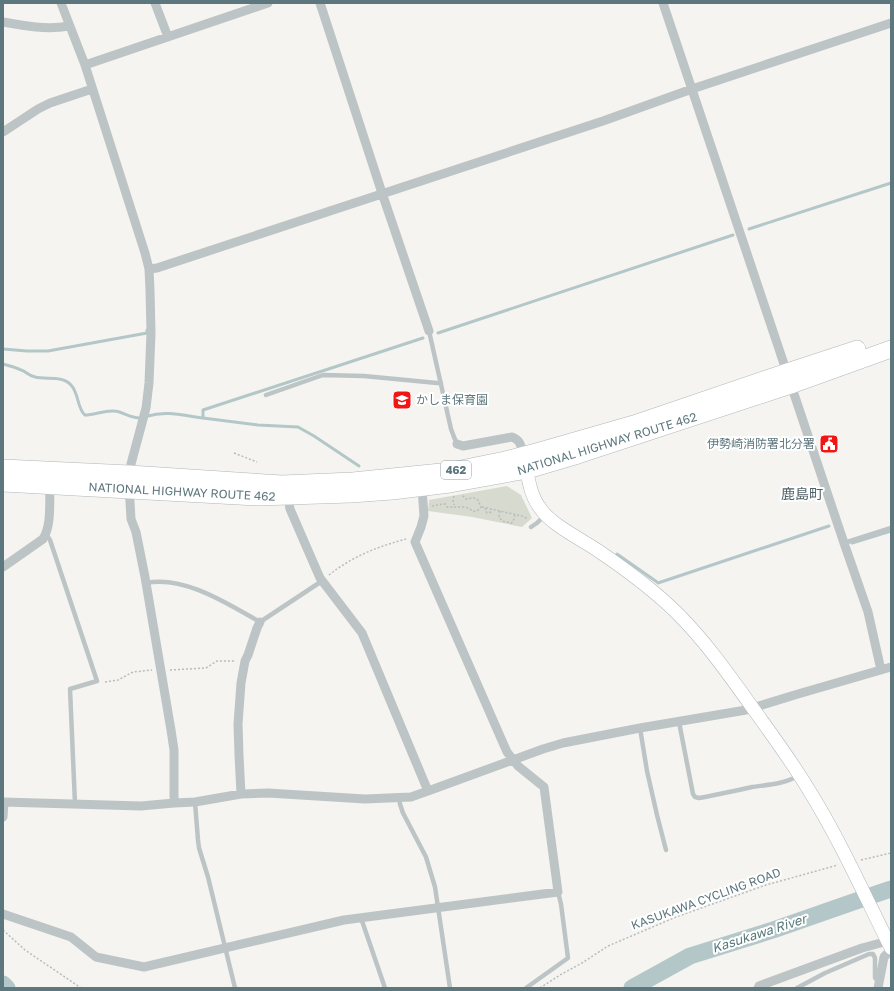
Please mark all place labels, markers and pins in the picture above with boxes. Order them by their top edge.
school or university icon: かしま保育園 [391,389,413,411]
place label: かしま保育園 [416,392,488,407]
public building icon: 伊勢崎消防署北分署 [818,433,840,455]
place label: 伊勢崎消防署北分署 [707,436,815,451]

